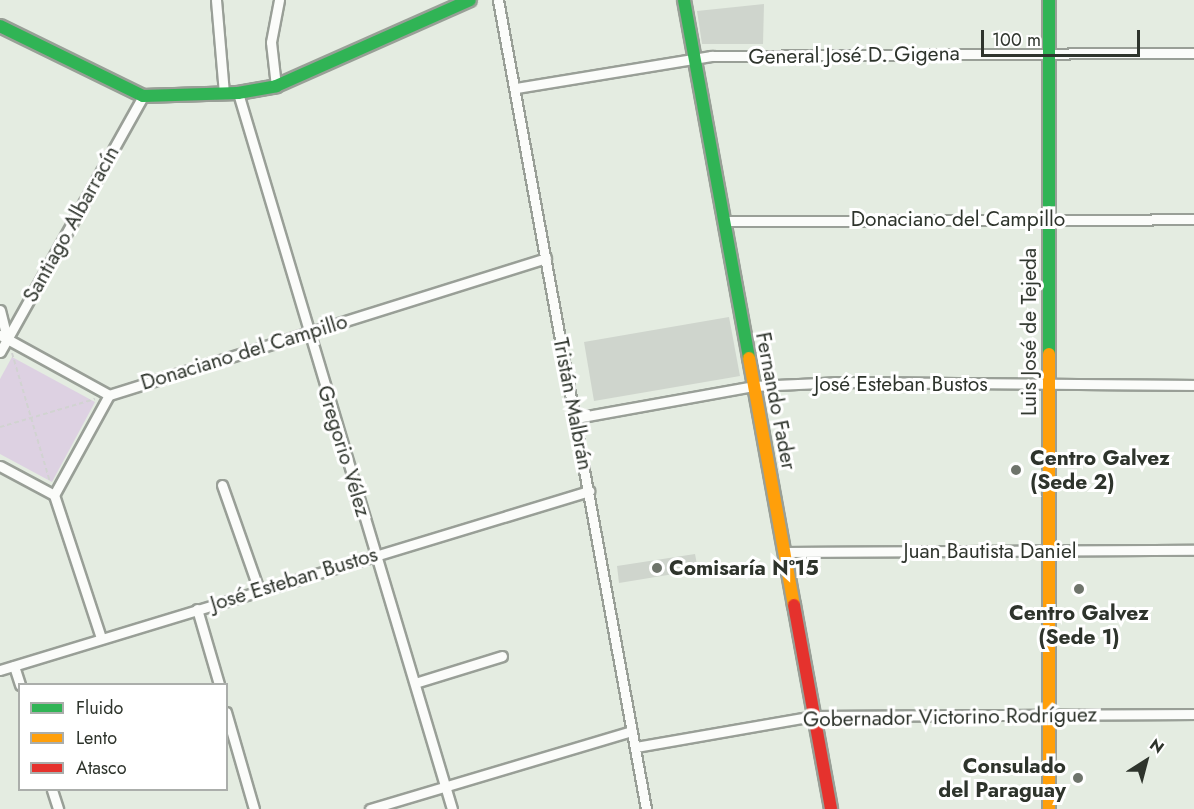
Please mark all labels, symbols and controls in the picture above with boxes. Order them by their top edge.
scale bar [984,18,1143,56]
text: 100 m [992,27,1041,53]
street label: General José D. Gigena [748,41,960,69]
street label: Santiago Albarracín [18,141,124,307]
street label: Donaciano del Campillo [851,206,1065,232]
street label: Luis José de Tejeda [1016,248,1042,416]
street label: Donaciano del Campillo [138,309,350,395]
street label: Fernando Fader [750,330,802,472]
street label: Tristán Malbrán [548,336,598,472]
street label: José Esteban Bustos [814,371,988,397]
street label: Gregorio Vélez [312,382,376,520]
place label: Centro Galvez (Sede 2) [1030,445,1170,495]
marker: Centro Galvez (Sede 2) [1007,461,1025,479]
street label: Juan Bautista Daniel [903,538,1077,564]
street label: José Esteban Bustos [207,542,381,616]
place label: Comisaría Nº15 [669,555,819,581]
marker: Comisaría Nº15 [650,561,664,575]
marker: Centro Galvez (Sede 1) [1070,580,1088,598]
place label: Centro Galvez (Sede 1) [1009,600,1149,650]
legend [18,683,228,791]
text: Fluido [76,695,123,721]
street label: Gobernador Victorino Rodríguez [803,702,1097,732]
text: Lento [76,725,117,751]
north arrow [1116,731,1176,791]
text: N [1145,733,1169,759]
place label: Consulado del Paraguay [938,753,1066,803]
text: Atasco [76,755,127,781]
marker: Consulado del Paraguay [1071,771,1085,785]

